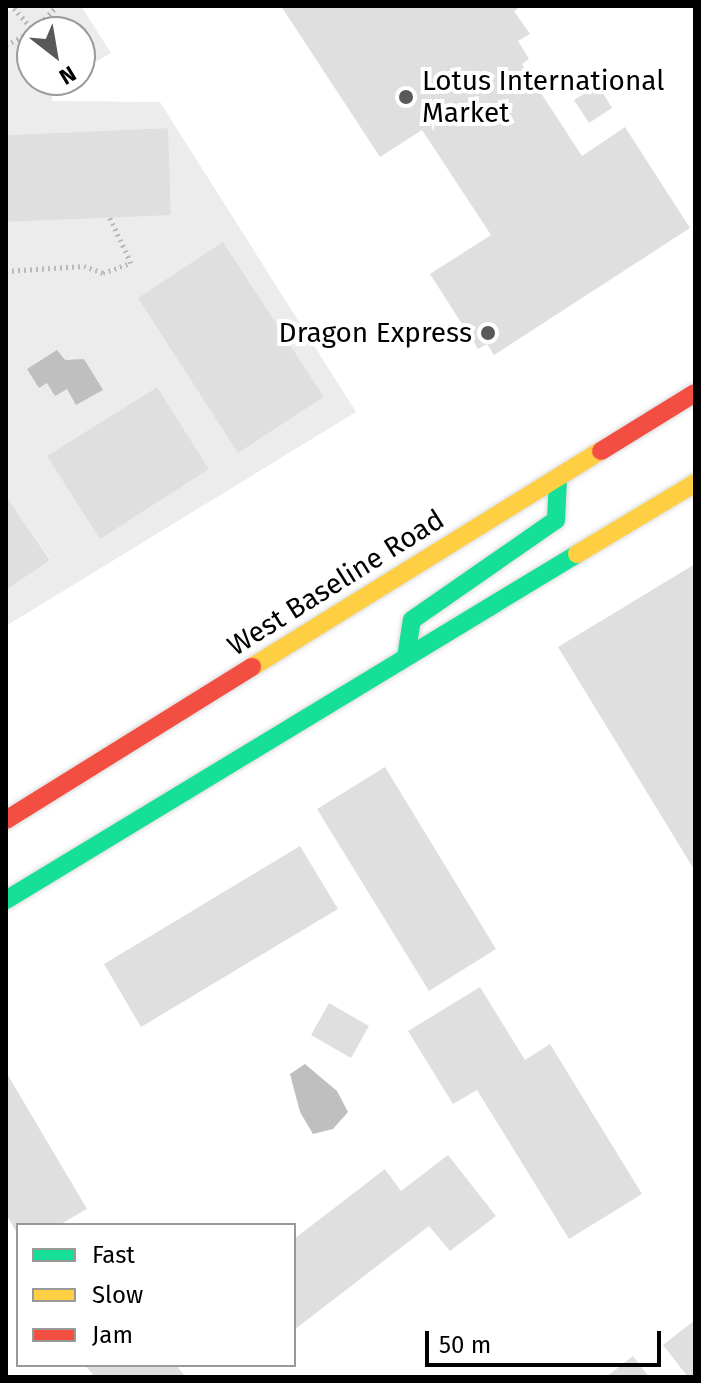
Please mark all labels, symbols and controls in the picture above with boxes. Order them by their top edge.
north arrow [16,16,96,96]
text: N [54,60,81,91]
place label: Lotus International Market [422,64,664,130]
marker: Lotus International Market [397,88,415,106]
place label: Dragon Express [279,316,472,350]
marker: Dragon Express [479,324,497,342]
street label: West Baseline Road [222,503,450,663]
legend [16,1223,296,1367]
text: Fast [92,1241,135,1269]
text: Slow [92,1281,143,1309]
scale bar [429,1315,665,1365]
text: Jam [92,1321,133,1349]
text: 50 m [439,1331,491,1359]

